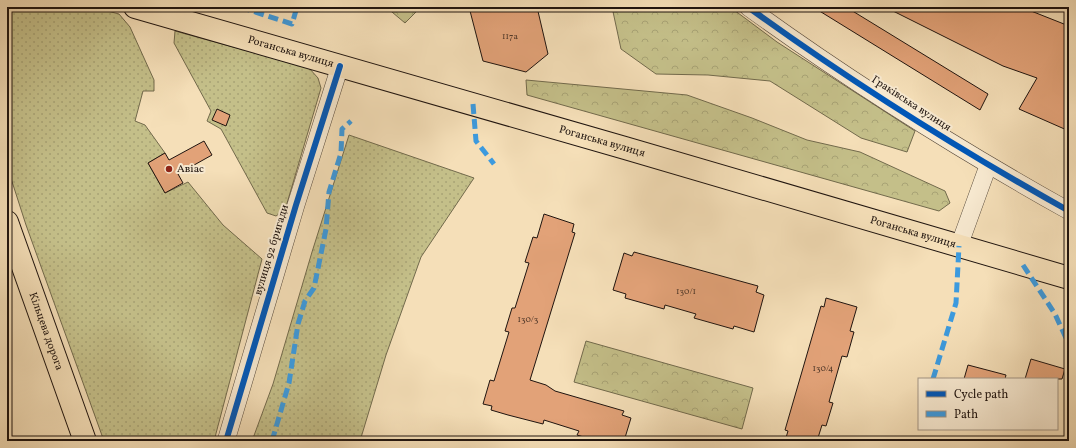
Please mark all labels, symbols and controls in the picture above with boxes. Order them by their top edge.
house number: 117а [502,30,518,43]
street label: Роганська вулиця [246,32,336,71]
street label: Граківська вулиця [868,73,954,136]
street label: Роганська вулиця [557,122,647,161]
place label: Авіас [177,162,204,177]
marker: Авіас [164,164,174,174]
street label: вулиця 92 бригади [251,203,293,297]
street label: Роганська вулиця [868,213,958,252]
house number: 130/1 [676,285,696,298]
street label: Кільцева дорога [25,290,67,373]
house number: 130/3 [518,313,539,326]
house number: 130/4 [813,362,833,375]
legend [918,378,1058,430]
text: Cycle path [954,387,1009,403]
text: Path [954,407,978,423]

